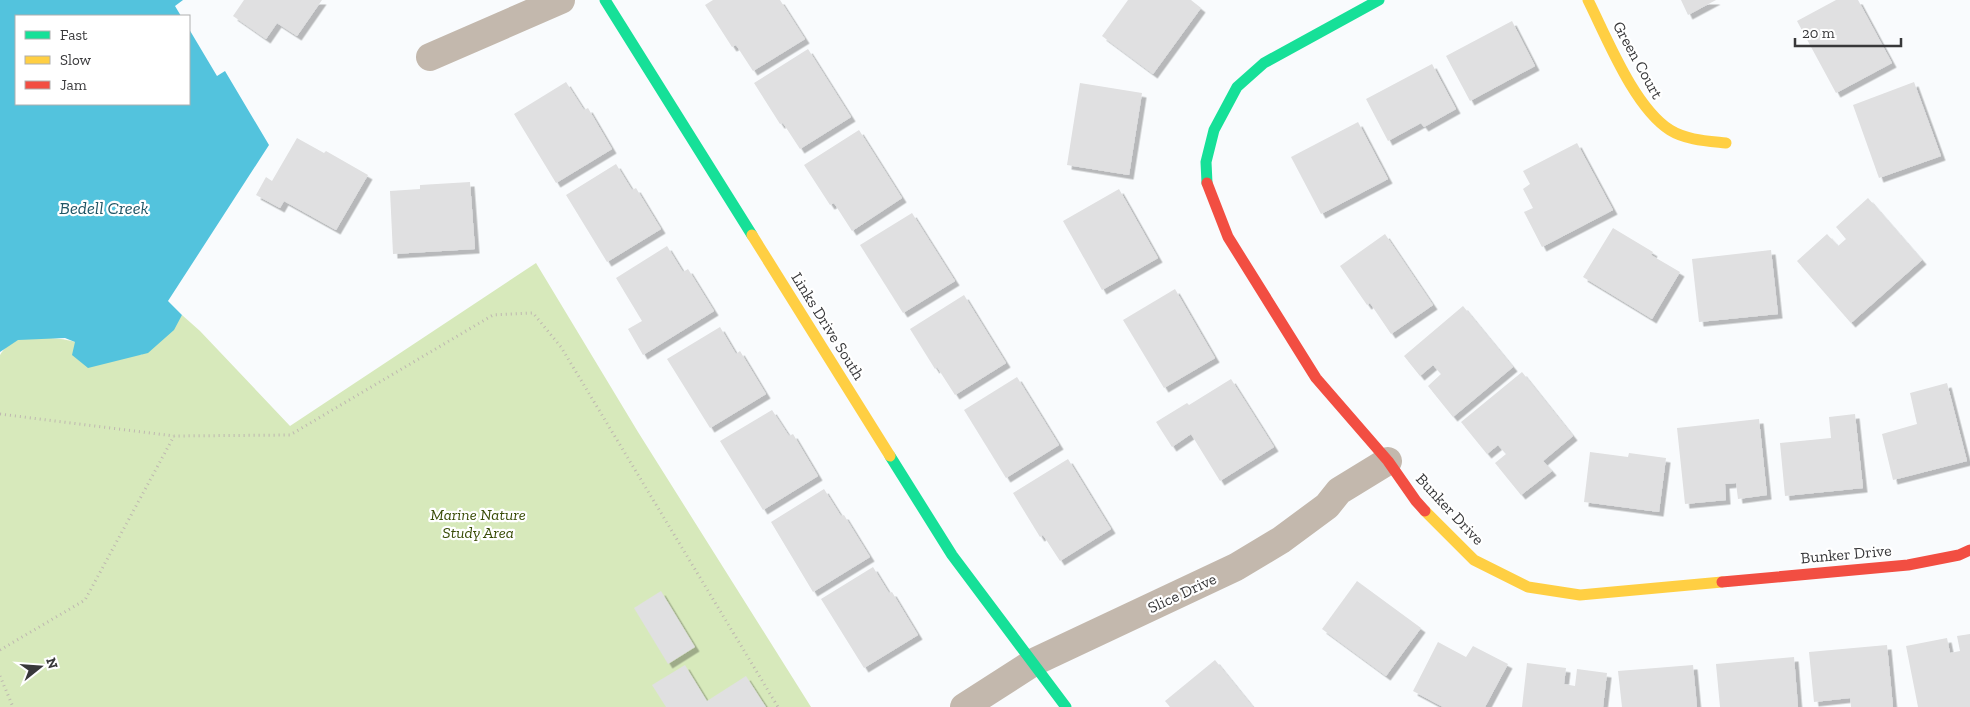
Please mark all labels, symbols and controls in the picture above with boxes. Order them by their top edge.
legend [15,15,190,105]
scale bar [1795,15,1901,47]
street label: Green Court [1609,18,1667,102]
text: 20 m [1802,24,1835,42]
text: Fast [60,26,88,44]
text: Slow [60,51,92,69]
text: Jam [60,76,87,94]
water label: Bedell Creek [59,197,149,219]
street label: Links Drive South [787,269,869,383]
street label: Bunker Drive [1412,469,1488,549]
park label: Marine Nature Study Area [430,505,526,542]
street label: Bunker Drive [1800,541,1892,567]
street label: Slice Drive [1145,569,1219,617]
north arrow [15,642,65,692]
text: N [42,656,62,671]

